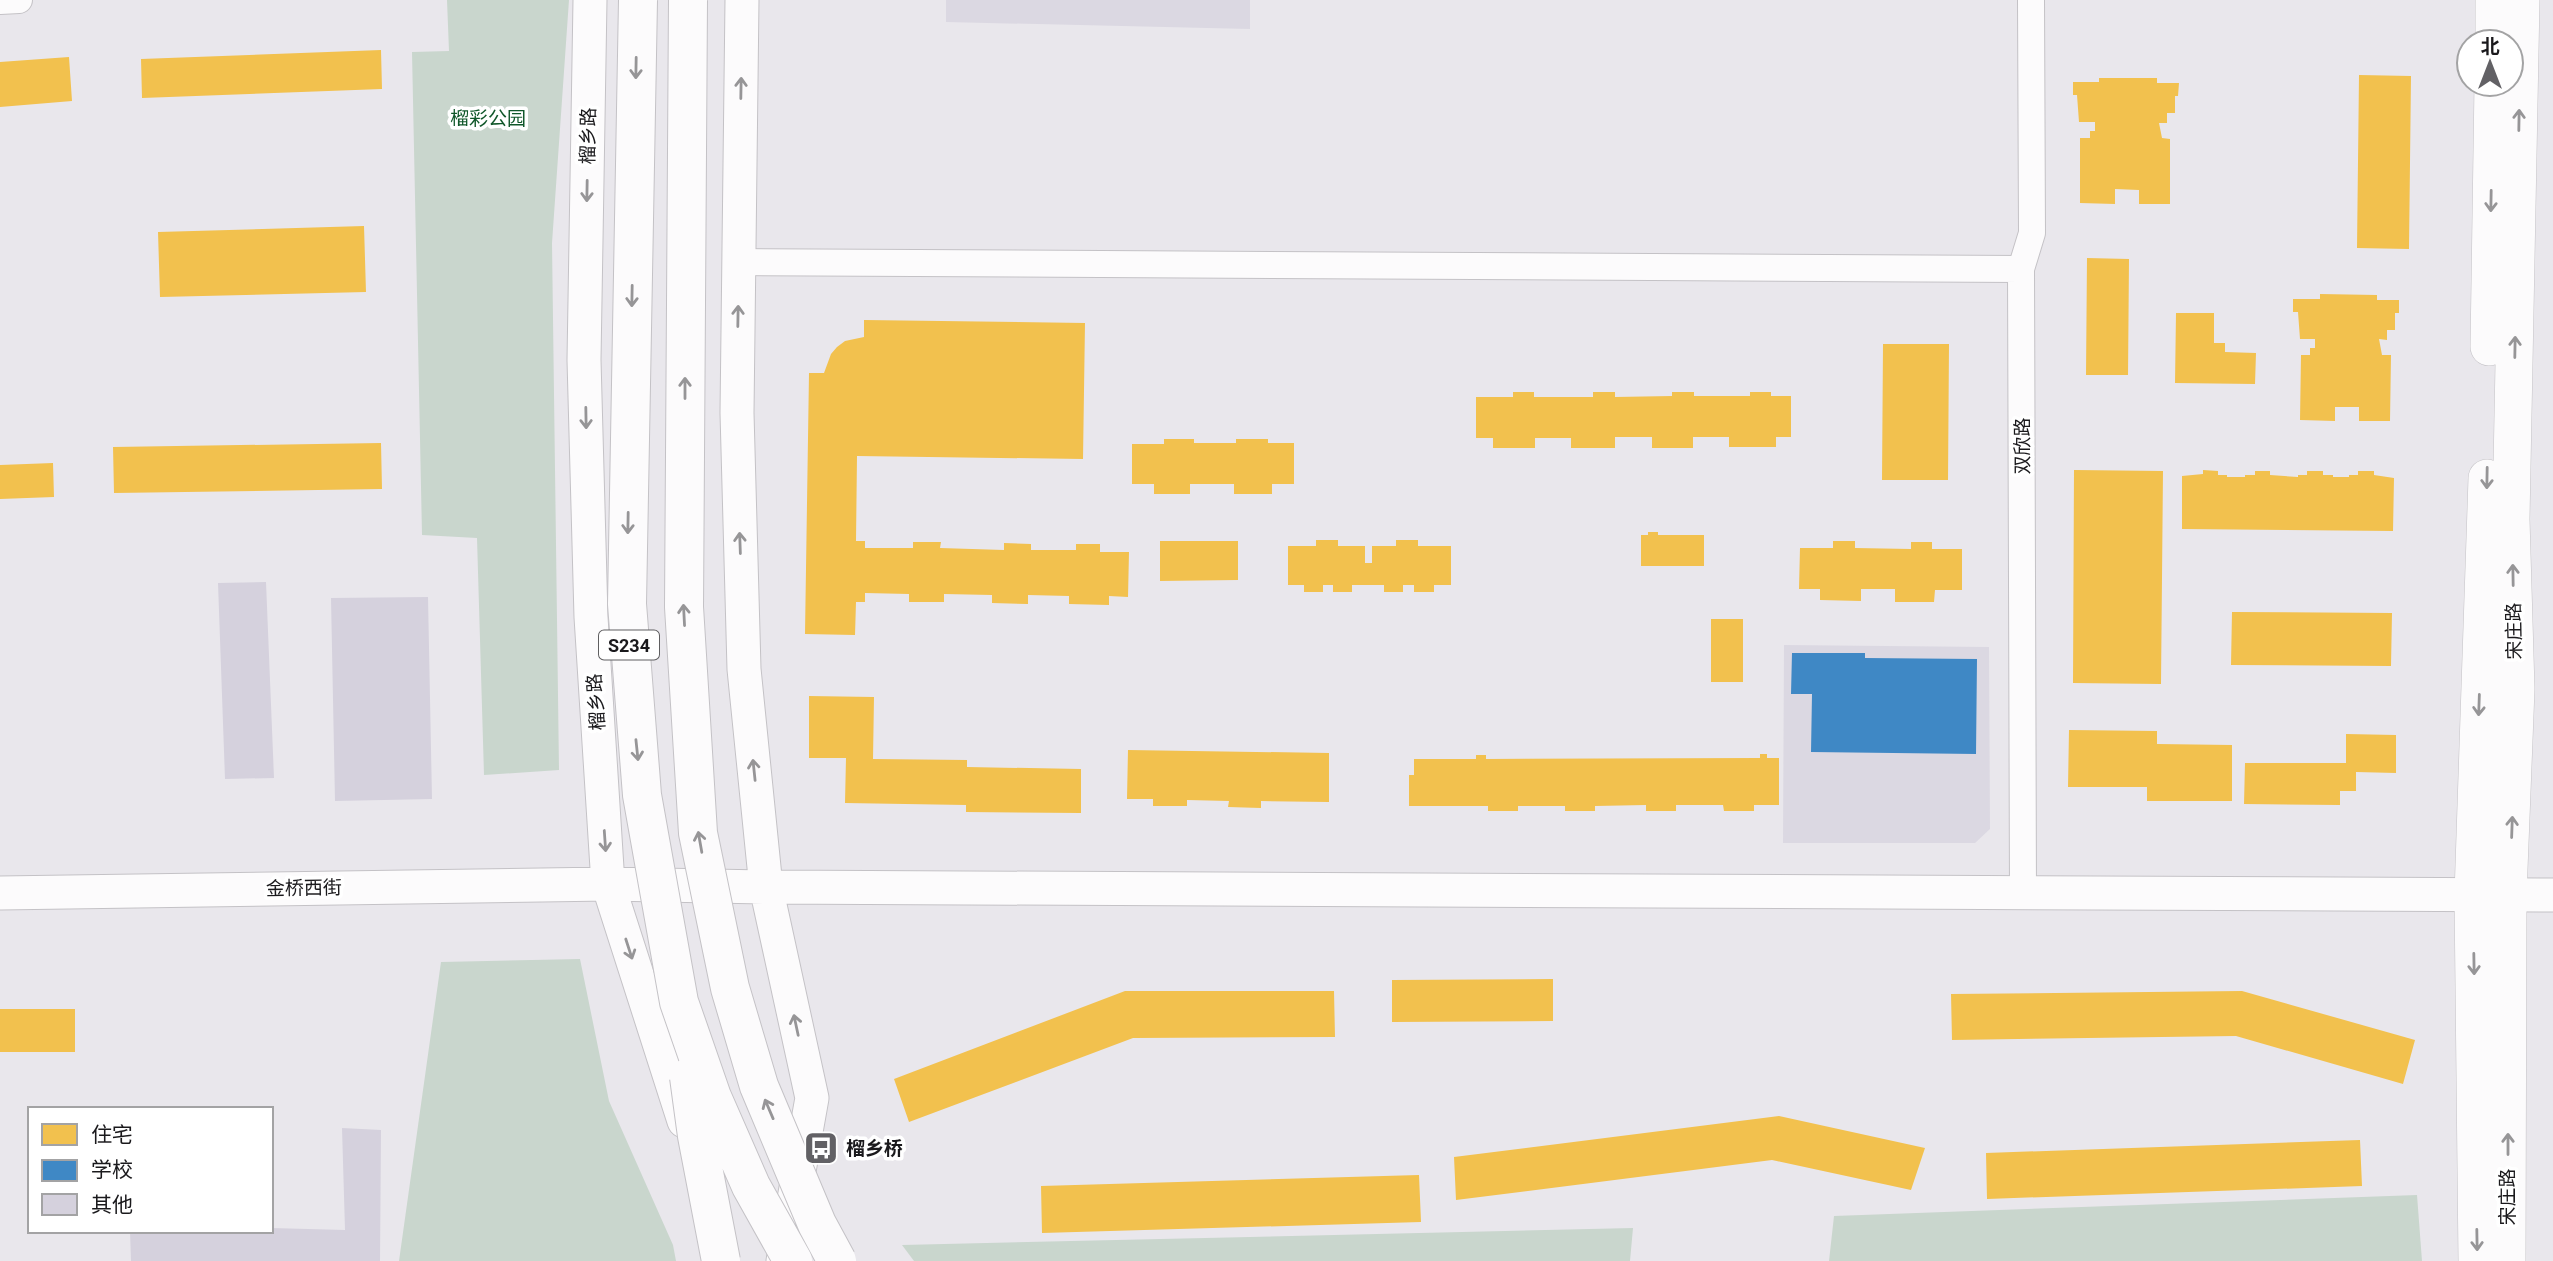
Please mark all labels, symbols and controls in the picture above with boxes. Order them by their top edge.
north arrow [2455,28,2525,98]
text: 北 [2480,35,2500,58]
one-way arrow [630,56,643,79]
one-way arrow [734,77,748,100]
park label: 榴彩公园 [450,107,526,130]
street label: 榴乡路 [576,107,600,165]
one-way arrow [2512,108,2526,131]
one-way arrow [580,179,594,202]
one-way arrow [2484,189,2498,212]
one-way arrow [626,284,639,307]
one-way arrow [731,304,745,327]
one-way arrow [2508,336,2521,359]
one-way arrow [678,377,692,400]
one-way arrow [579,406,592,429]
street label: 双欣路 [2011,417,2034,475]
one-way arrow [2480,466,2494,489]
one-way arrow [621,511,635,534]
one-way arrow [734,532,747,555]
one-way arrow [2506,563,2520,586]
street label: 宋庄路 [2502,602,2526,660]
one-way arrow [678,604,691,627]
road number: S234 [599,630,659,660]
street label: 榴乡路 [583,673,609,731]
one-way arrow [2473,693,2486,716]
one-way arrow [631,738,644,761]
one-way arrow [747,759,760,782]
one-way arrow [2505,815,2519,838]
one-way arrow [599,829,612,852]
one-way arrow [693,831,706,854]
street label: 金桥西街 [266,876,342,900]
one-way arrow [624,937,636,959]
one-way arrow [2467,952,2481,975]
one-way arrow [789,1014,803,1037]
one-way arrow [762,1099,775,1121]
legend [28,1107,273,1233]
text: 住宅 [91,1123,133,1147]
bus stop icon: 榴乡桥 [802,1129,840,1167]
one-way arrow [2501,1133,2515,1156]
place label: 榴乡桥 [846,1137,903,1160]
text: 学校 [91,1158,133,1182]
street label: 宋庄路 [2496,1168,2519,1226]
text: 其他 [91,1193,133,1217]
one-way arrow [2470,1228,2484,1251]

